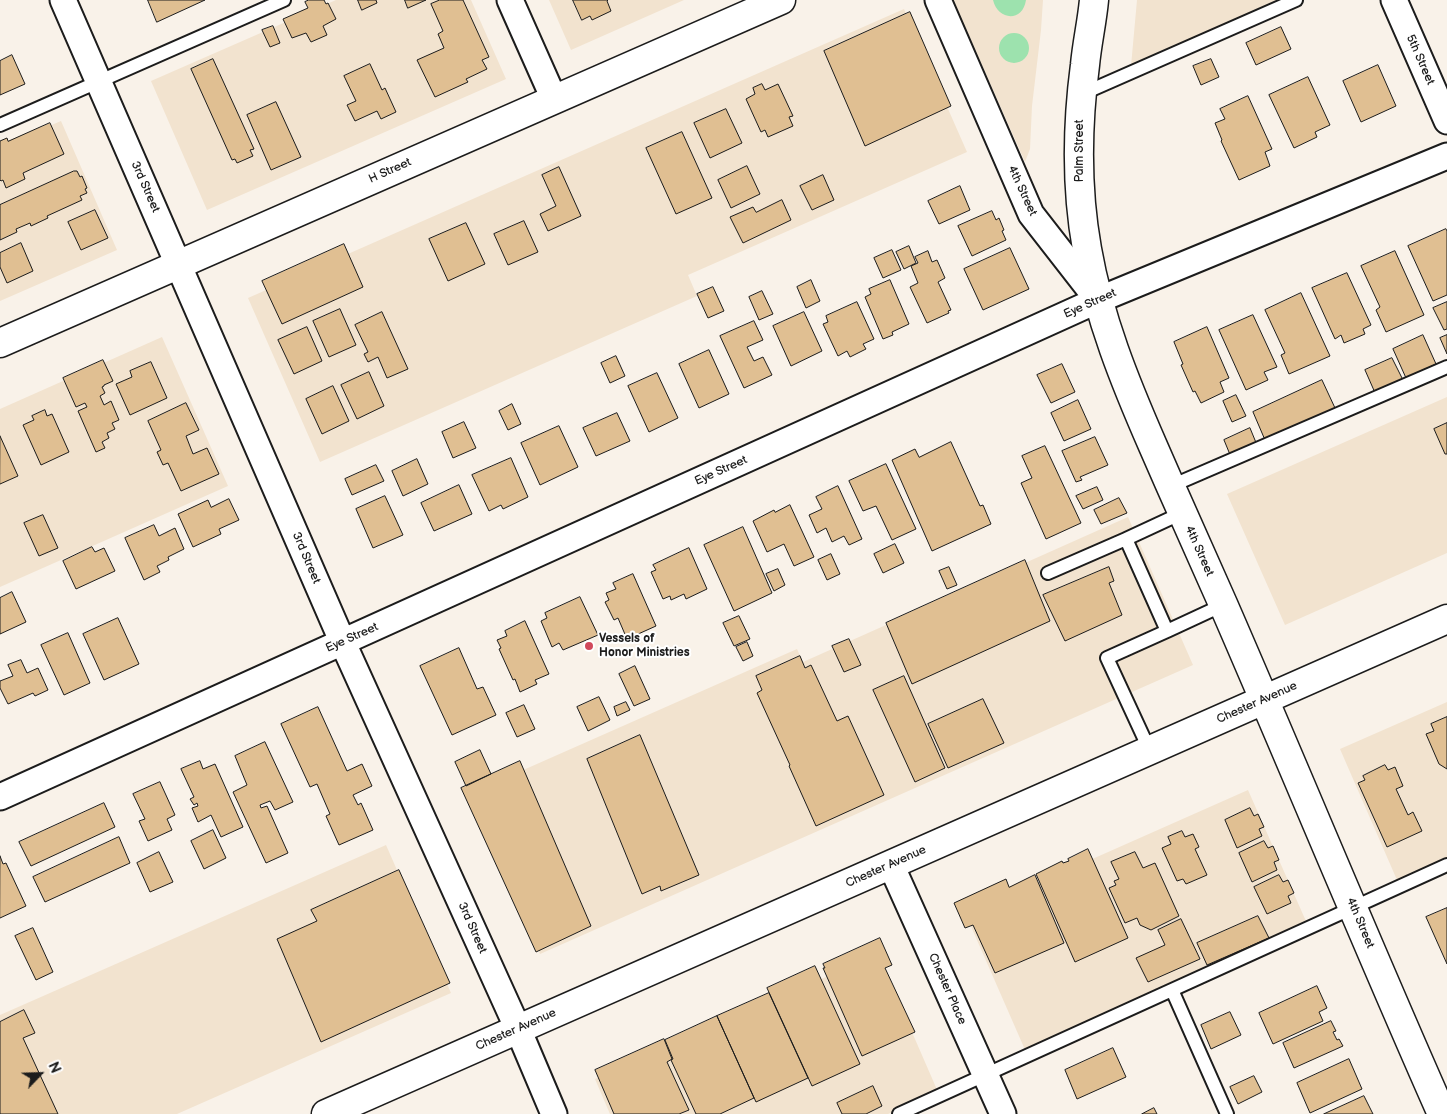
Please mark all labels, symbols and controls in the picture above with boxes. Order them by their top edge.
street label: 5th Street [1403,33,1437,87]
street label: Palm Street [1073,120,1087,182]
street label: H Street [367,155,413,187]
street label: 3rd Street [127,159,163,215]
street label: 4th Street [1004,164,1040,218]
street label: Eye Street [1062,286,1118,322]
street label: Eye Street [693,453,749,489]
street label: 4th Street [1181,523,1217,579]
street label: 3rd Street [289,530,323,586]
street label: Eye Street [324,620,380,656]
place label: Vessels of Honor Ministries [599,632,690,660]
marker: Vessels of Honor Ministries [583,640,595,652]
street label: Chester Avenue [1215,679,1299,727]
street label: Chester Avenue [844,843,928,891]
street label: 4th Street [1343,895,1377,951]
street label: 3rd Street [454,900,490,956]
street label: Chester Place [925,951,969,1027]
street label: Chester Avenue [474,1006,558,1054]
north arrow [15,1049,65,1099]
text: N [44,1059,64,1076]

